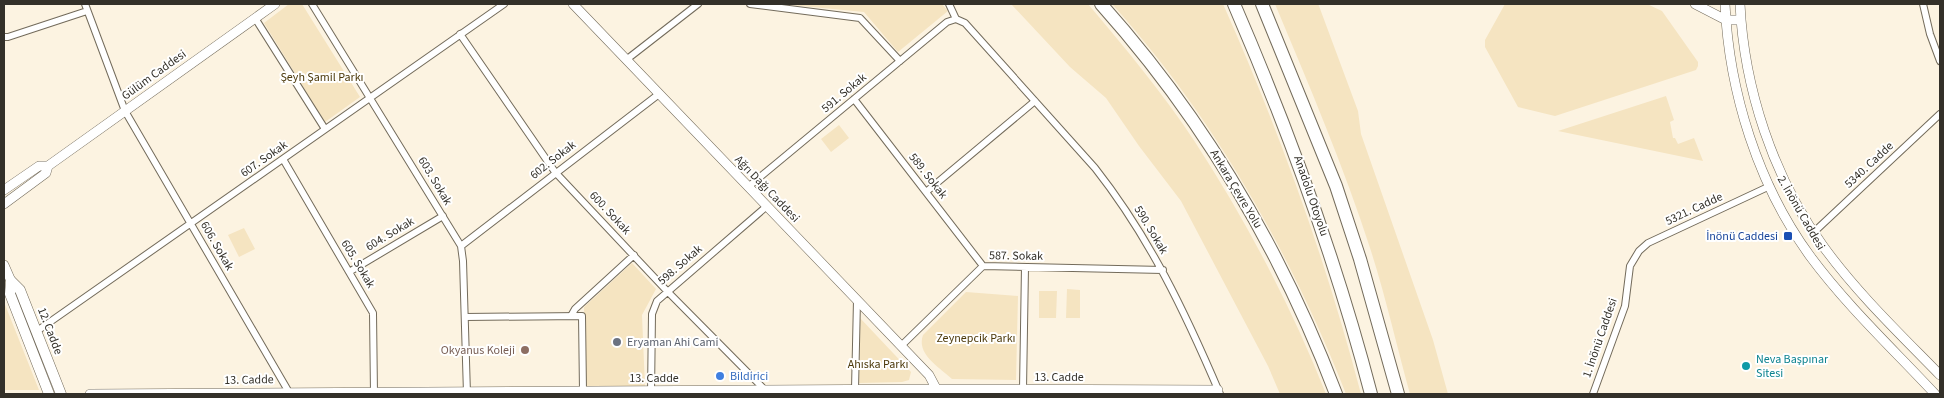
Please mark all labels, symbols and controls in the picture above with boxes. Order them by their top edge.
street label: Gülüm Caddesi [118,46,190,104]
park label: Şeyh Şamil Parkı [280,69,364,86]
street label: 591. Sokak [818,69,870,117]
street label: 607. Sokak [237,137,291,181]
street label: 602. Sokak [526,137,580,183]
street label: 5340. Cadde [1841,138,1897,192]
street label: Ankara Çevre Yolu [1206,146,1266,232]
street label: 589. Sokak [905,149,951,203]
street label: Ağrı Dağı Caddesi [731,152,803,226]
street label: 603. Sokak [414,153,456,209]
street label: Anadolu Otoyolu [1289,153,1333,239]
street label: 2. İnönü Caddesi [1773,173,1829,253]
street label: 600. Sokak [585,187,635,239]
street label: 5321. Cadde [1663,188,1725,230]
street label: 590. Sokak [1130,202,1172,258]
street label: 604. Sokak [362,213,418,255]
street label: 606. Sokak [196,218,238,274]
place label: İnönü Caddesi [1706,228,1778,245]
marker: İnönü Caddesi [1782,230,1794,242]
street label: 605. Sokak [337,236,379,292]
street label: 598. Sokak [654,241,706,289]
street label: 587. Sokak [989,247,1043,265]
street label: 1. İnönü Caddesi [1578,296,1622,380]
street label: 12. Cadde [33,305,67,357]
park label: Zeynepcik Parkı [936,330,1016,347]
place label: Eryaman Ahi Cami [627,334,718,351]
marker: Eryaman Ahi Cami [611,336,623,348]
place label: Okyanus Koleji [441,342,515,359]
marker: Okyanus Koleji [519,344,531,356]
place label: Neva Başpınar Sitesi [1756,351,1829,382]
park label: Ahıska Parkı [848,356,908,373]
marker: Neva Başpınar Sitesi [1740,360,1752,372]
place label: Bildirici [730,368,768,385]
street label: 13. Cadde [1034,369,1084,386]
street label: 13. Cadde [629,370,679,387]
marker: Bildirici [714,370,726,382]
street label: 13. Cadde [224,371,274,389]

